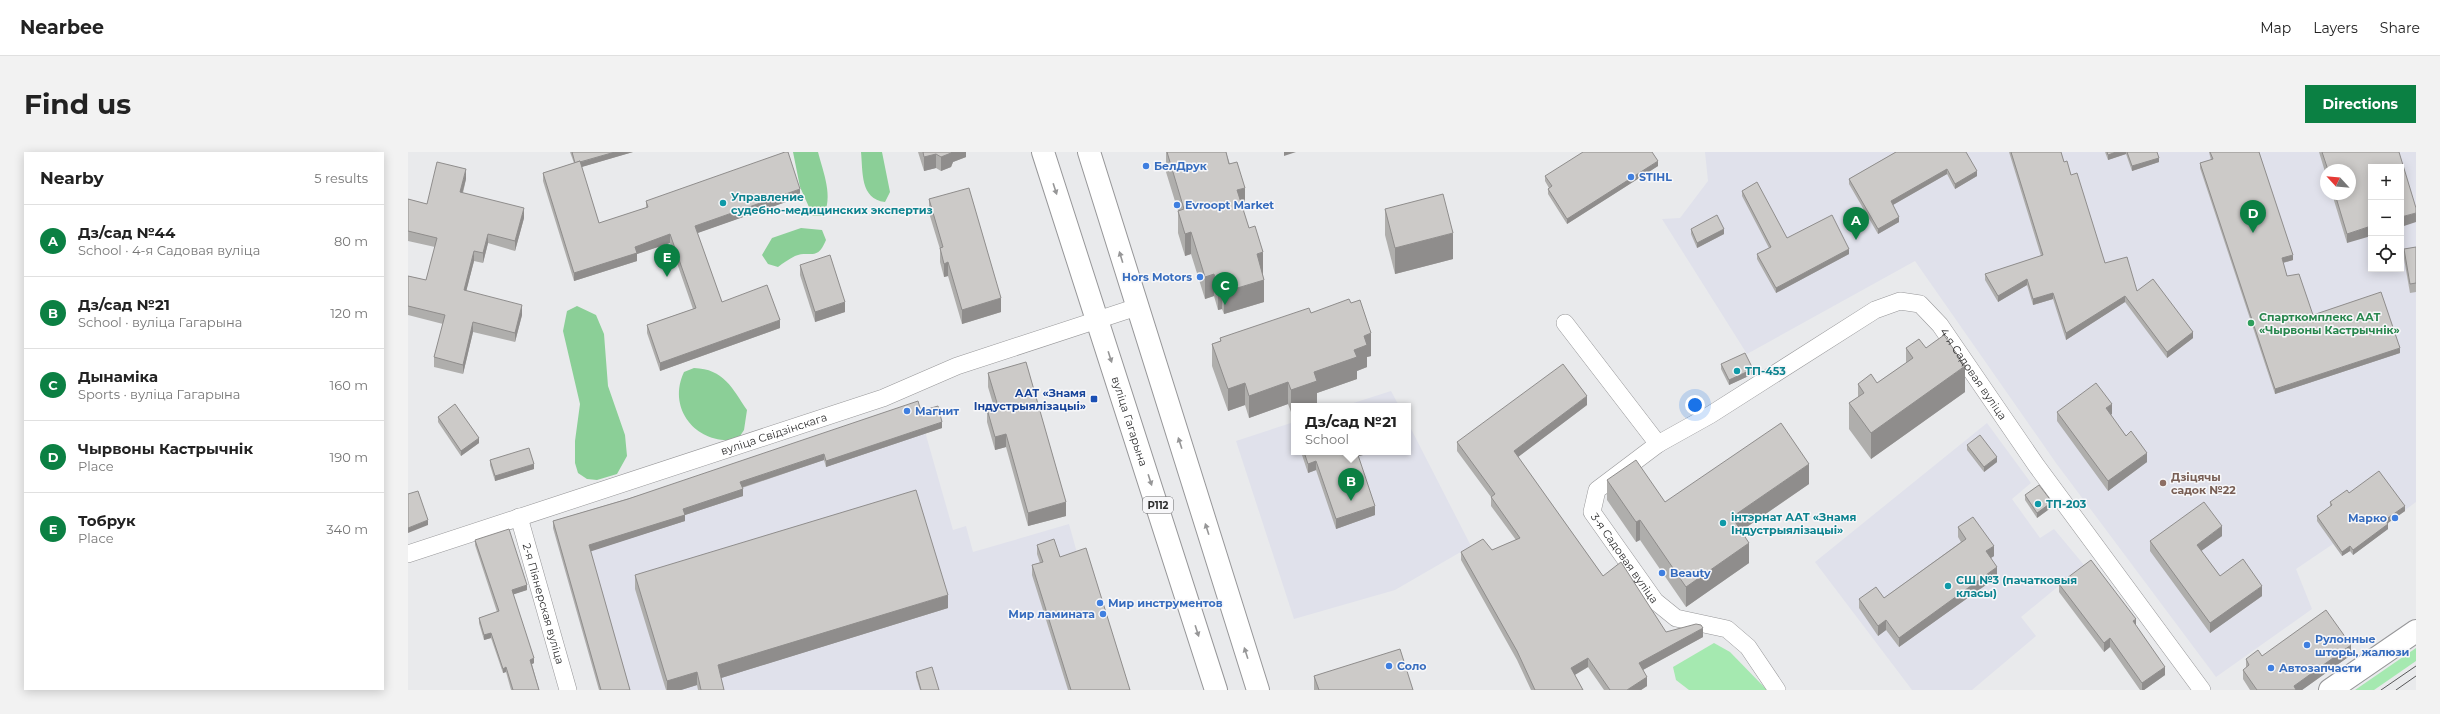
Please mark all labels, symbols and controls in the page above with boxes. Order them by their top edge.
text: Nearbee [20,16,104,39]
text: Map [2260,19,2291,37]
text: Layers [2313,19,2358,37]
text: Share [2380,19,2420,37]
button: Directions [2305,85,2416,123]
text: Find us [24,87,131,121]
place label: БелДрук [1154,159,1208,173]
marker: БелДрук [1141,161,1151,171]
north arrow [2320,164,2356,200]
map controls [2368,164,2404,272]
button: + [2368,164,2404,200]
text: Nearby [40,168,104,188]
text: 5 results [314,170,368,186]
place label: STIHL [1639,170,1672,184]
marker: STIHL [1626,172,1636,182]
one-way arrow [1053,183,1059,195]
place label: Управление судебно-медицинских экспертиз [731,190,933,217]
marker: Управление судебно-медицинских экспертиз [718,198,728,208]
place label: Evroopt Market [1185,198,1274,212]
marker: Evroopt Market [1172,200,1182,210]
pin: D [2240,200,2266,233]
button: − [2368,200,2404,236]
pin: A [1843,207,1869,240]
text: Дз/сад №44 [78,223,175,242]
text: A [48,233,58,249]
text: 80 m [334,233,368,249]
button: locate [2368,236,2404,272]
text: School · 4-я Садовая вуліца [78,242,260,258]
pin: E [654,244,680,277]
one-way arrow [1118,250,1124,262]
place label: Hors Motors [1122,270,1192,284]
marker: Hors Motors [1195,272,1205,282]
pin: C [1212,272,1238,305]
text: Дз/сад №21 [78,295,170,314]
text: B [48,305,58,321]
text: 120 m [330,305,368,321]
place label: Спарткомплекс ААТ «Чырвоны Кастрычнік» [2259,310,2400,337]
text: School · вуліца Гагарына [78,314,242,330]
marker: Спарткомплекс ААТ «Чырвоны Кастрычнік» [2246,318,2256,328]
street label: 4-я Садовая вуліца [1937,325,2010,422]
one-way arrow [1107,351,1113,363]
place label: ТП-453 [1745,364,1786,378]
marker: ТП-453 [1732,366,1742,376]
text: Дынаміка [78,367,158,386]
street label: вуліца Гагарына [1109,375,1151,468]
text: C [48,377,58,393]
text: 160 m [330,377,368,393]
text: Sports · вуліца Гагарына [78,386,240,402]
place label: ААТ «Знамя Індустрыялізацыі» [974,386,1086,413]
marker: ААТ «Знамя Індустрыялізацыі» [1089,394,1099,404]
your location [1685,395,1705,415]
popup [1291,403,1411,455]
place label: Магнит [915,404,959,418]
marker: Магнит [902,406,912,416]
street label: вуліца Свідзінскага [719,410,829,458]
text: Дз/сад №21 [1305,412,1397,431]
text: School [1305,431,1349,447]
one-way arrow [1177,436,1183,448]
text: Чырвоны Кастрычнік [78,439,253,458]
text: D [48,449,58,465]
text: 190 m [330,449,368,465]
text: Place [78,458,114,474]
pin: B [1338,468,1364,501]
place label: Дзіцячы садок №22 [2171,470,2236,497]
one-way arrow [1147,475,1153,487]
marker: Дзіцячы садок №22 [2158,478,2168,488]
road number: Р112 [1143,497,1173,513]
place label: ТП-203 [2046,497,2087,511]
marker: ТП-203 [2033,499,2043,509]
street label: 3-я Садовая вуліца [1588,510,1661,606]
place label: інтэрнат ААТ «Знамя Індустрыялізацыі» [1731,510,1857,537]
text: Тобрук [78,511,136,530]
place label: Марко [2348,511,2387,525]
marker: Марко [2390,513,2400,523]
marker: інтэрнат ААТ «Знамя Індустрыялізацыі» [1718,518,1728,528]
text: E [49,521,57,537]
text: 340 m [326,521,368,537]
one-way arrow [1204,523,1210,535]
text: Place [78,530,114,546]
street label: 2-я Піянерская вуліца [520,541,567,666]
place label: Beauty [1670,566,1711,580]
marker: Beauty [1657,568,1667,578]
place label: СШ №3 (пачатковыя класы) [1956,573,2077,600]
marker: СШ №3 (пачатковыя класы) [1943,581,1953,591]
place label: Мир инструментов [1108,596,1223,610]
marker: Мир инструментов [1095,598,1105,608]
place label: Мир ламината [1008,607,1095,621]
marker: Мир ламината [1098,609,1108,619]
one-way arrow [1194,625,1200,637]
place label: Рулонные шторы, жалюзи [2315,632,2409,659]
marker: Рулонные шторы, жалюзи [2302,640,2312,650]
one-way arrow [1243,646,1249,658]
place label: Соло [1397,659,1426,673]
marker: Соло [1384,661,1394,671]
place label: Автозапчасти [2279,661,2362,675]
marker: Автозапчасти [2266,663,2276,673]

